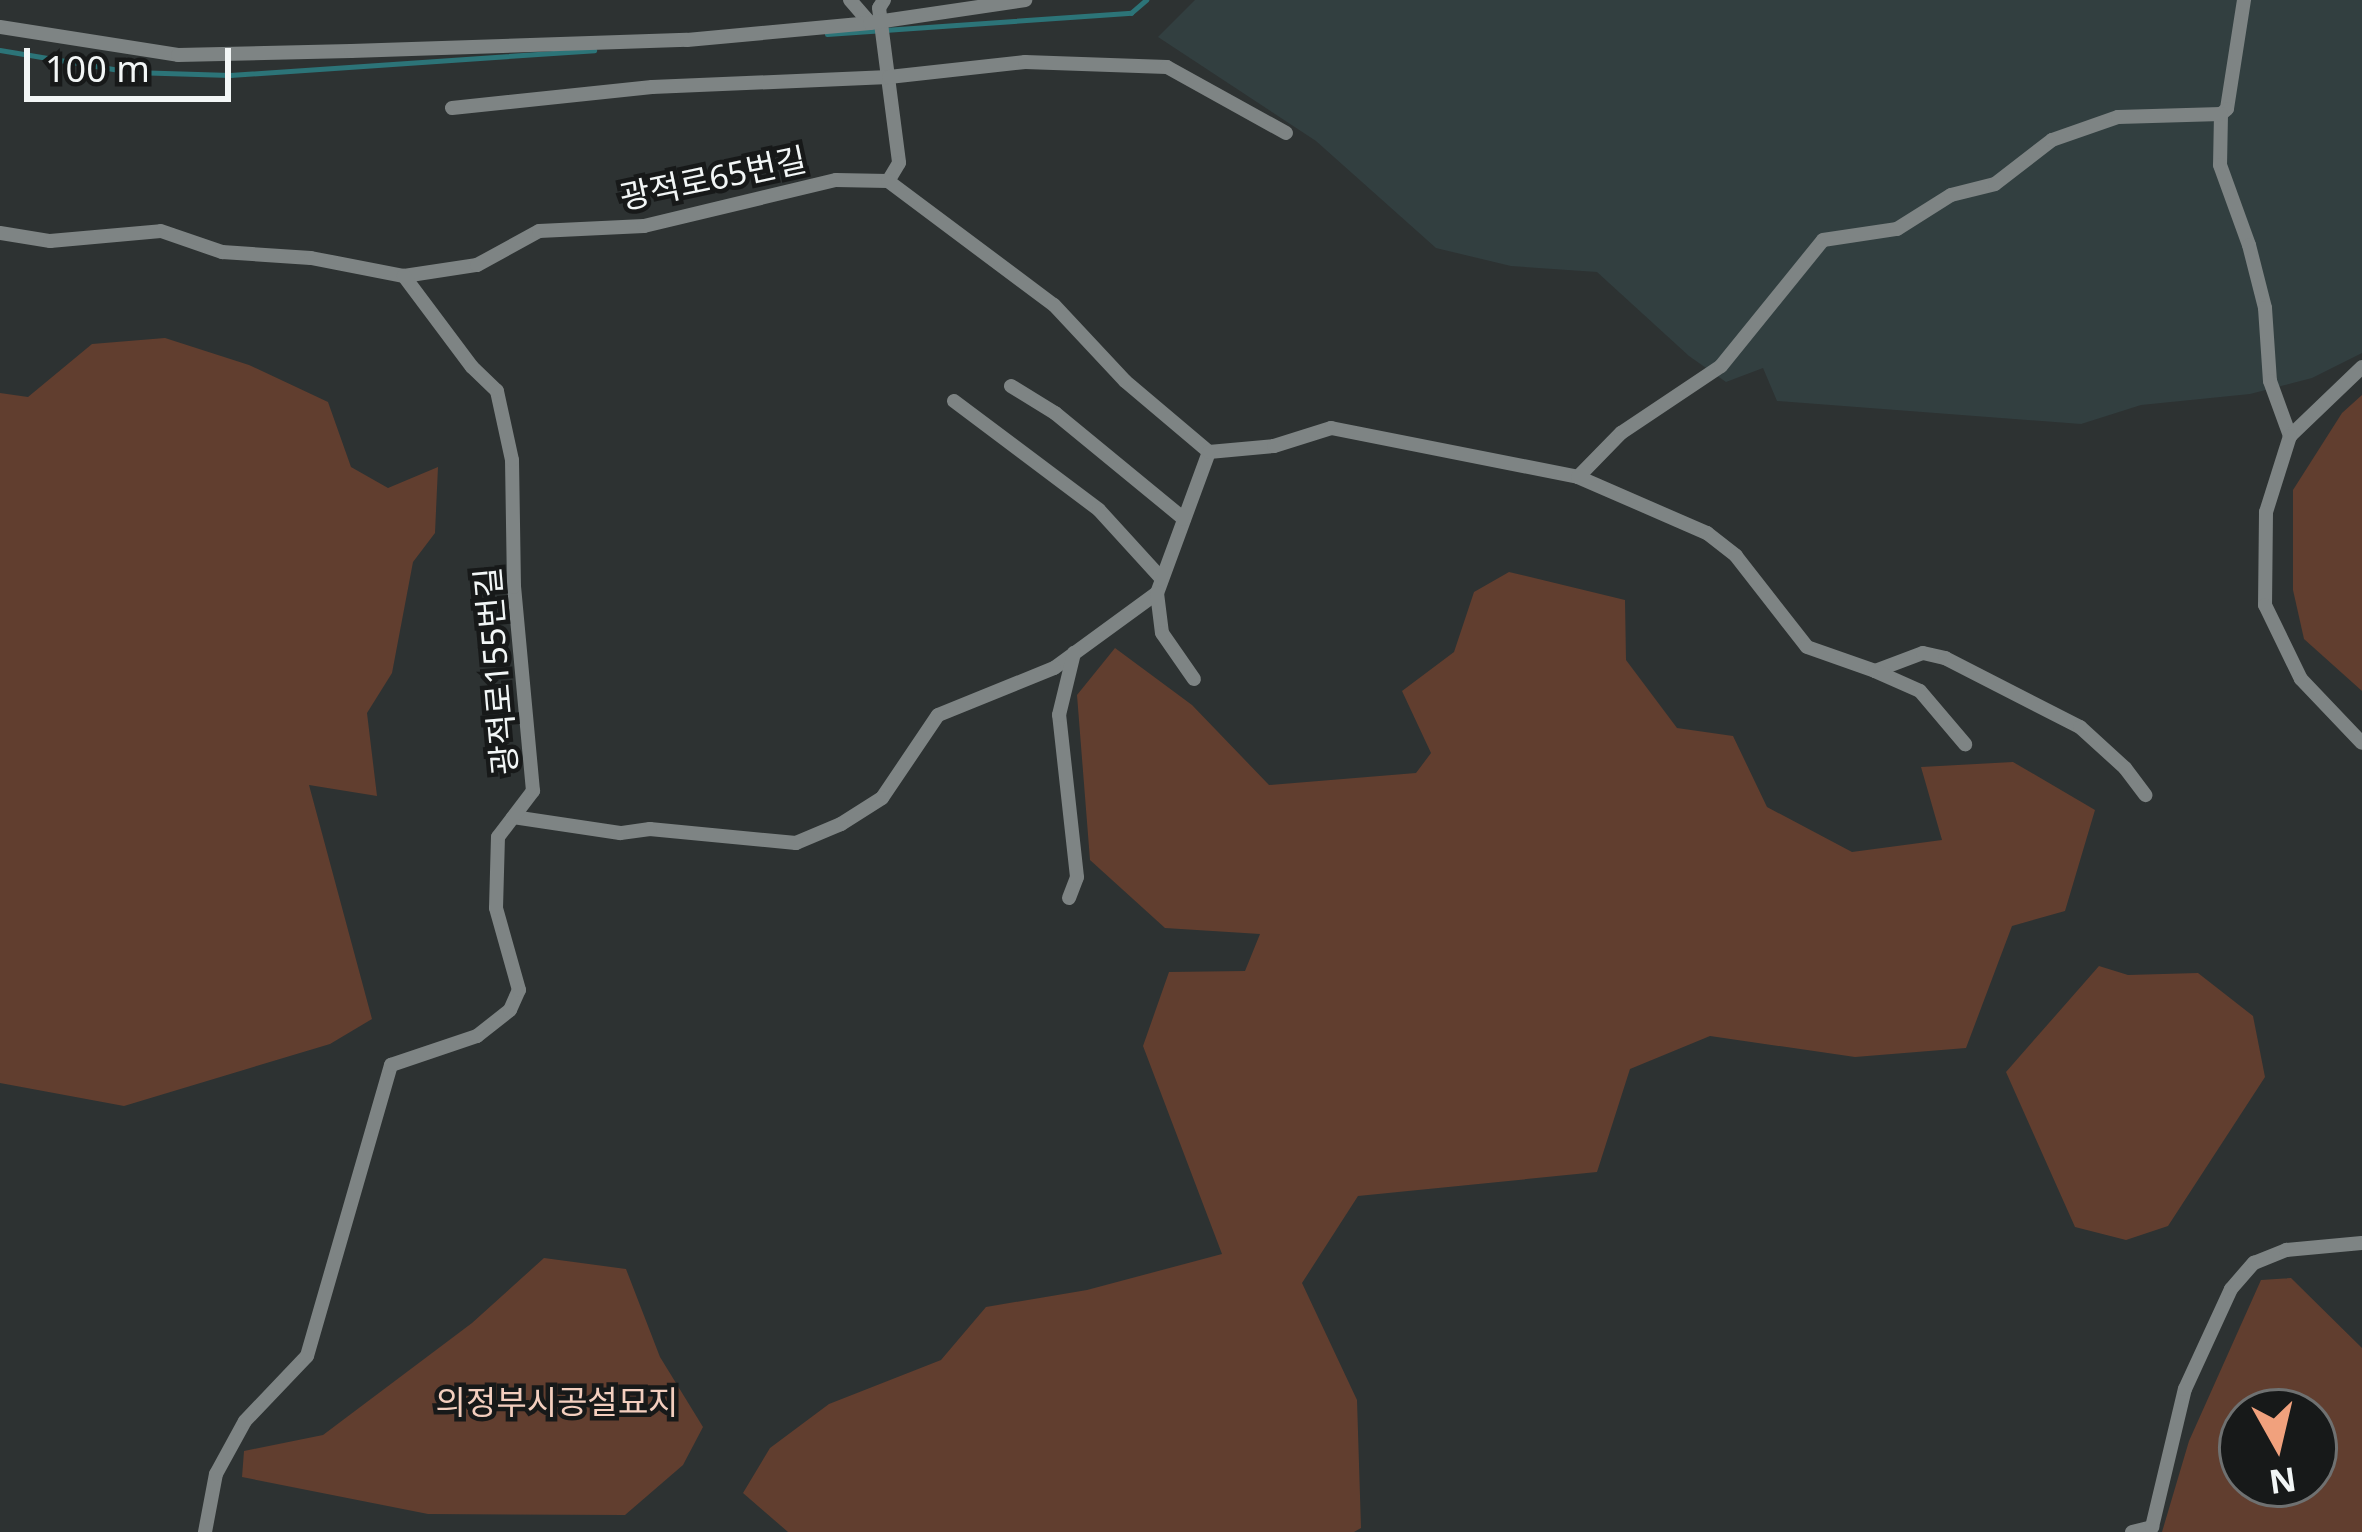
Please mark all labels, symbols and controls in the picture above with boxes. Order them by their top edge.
scale bar [30,24,237,98]
text: 100 m [45,44,150,93]
street label: 광적로65번길 [616,139,810,217]
street label: 광적로155번길 [467,565,525,777]
park label: 의정부시공설묘지 [436,1382,678,1422]
north arrow [2218,1388,2338,1508]
text: N [2266,1457,2299,1505]

